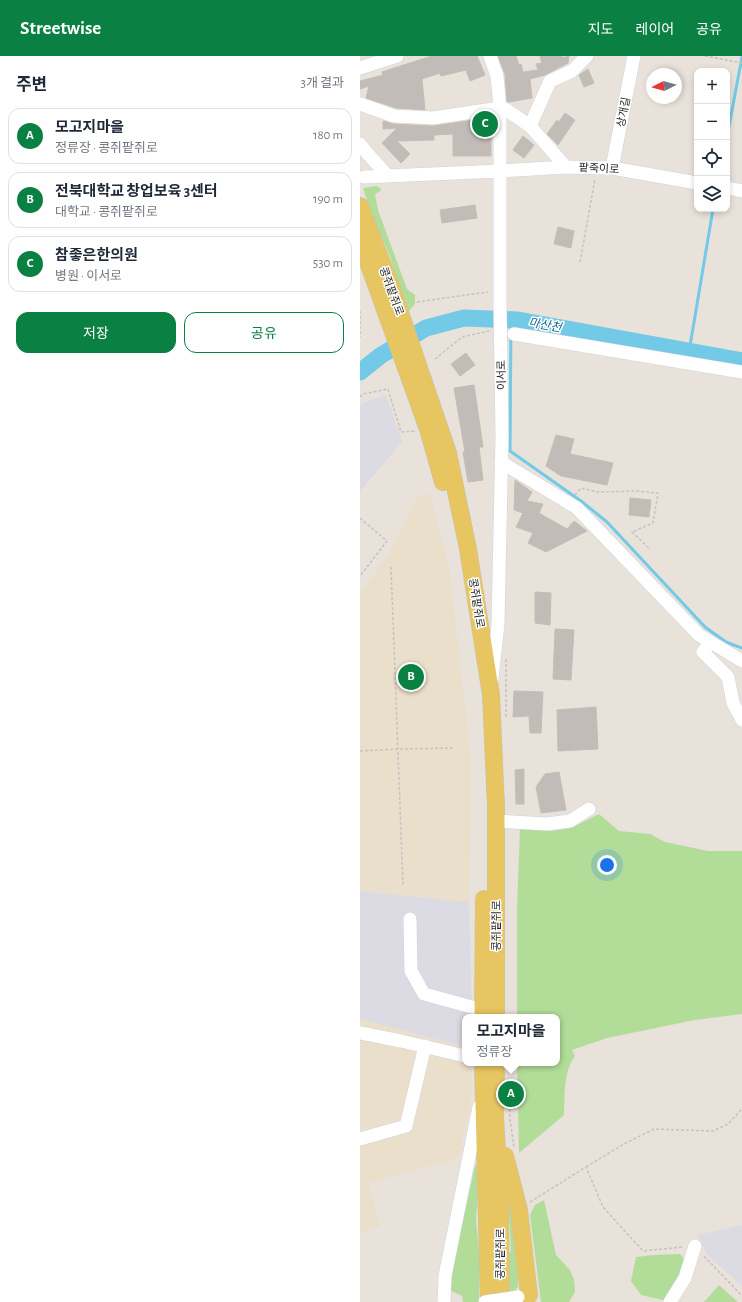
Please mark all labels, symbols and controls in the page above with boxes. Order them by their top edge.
text: Streetwise [20,19,101,38]
text: 지도 [588,23,614,37]
text: 레이어 [636,23,674,37]
text: 공유 [696,23,722,37]
north arrow [646,68,682,104]
map controls [694,68,730,212]
button: + [694,68,730,104]
text: 주변 [16,76,47,93]
text: 3개 결과 [301,77,344,90]
street label: 상개길 [615,96,632,128]
button: − [694,104,730,140]
pin: C [472,109,498,139]
text: 모고지마을 [55,120,124,135]
text: A [26,129,34,142]
text: 180 m [313,129,343,142]
button: locate [694,140,730,176]
text: 정류장 · 콩쥐팥쥐로 [55,142,158,155]
street label: 팥죽이로 [578,162,619,175]
button: layers [694,176,730,212]
text: 전북대학교 창업보육 3센터 [55,184,218,199]
text: B [26,193,34,206]
text: 190 m [313,193,343,206]
text: 대학교 · 콩쥐팥쥐로 [55,206,158,219]
text: 참좋은한의원 [55,248,138,263]
text: C [27,257,33,270]
text: 530 m [313,257,343,270]
street label: 콩쥐팥쥐로 [378,266,405,317]
text: 병원 · 이서로 [55,270,122,283]
button: 저장 [16,312,176,353]
button: 공유 [184,312,344,353]
water label: 마산천 [528,316,564,334]
street label: 이서로 [496,360,507,390]
street label: 콩쥐팥쥐로 [467,577,486,629]
pin: B [398,662,424,692]
your location [597,855,617,875]
street label: 콩쥐팥쥐로 [491,901,502,951]
popup [462,1014,560,1066]
text: 모고지마을 [476,1024,546,1039]
text: 정류장 [476,1046,512,1059]
pin: A [498,1079,524,1109]
street label: 콩쥐팥쥐로 [495,1229,506,1279]

